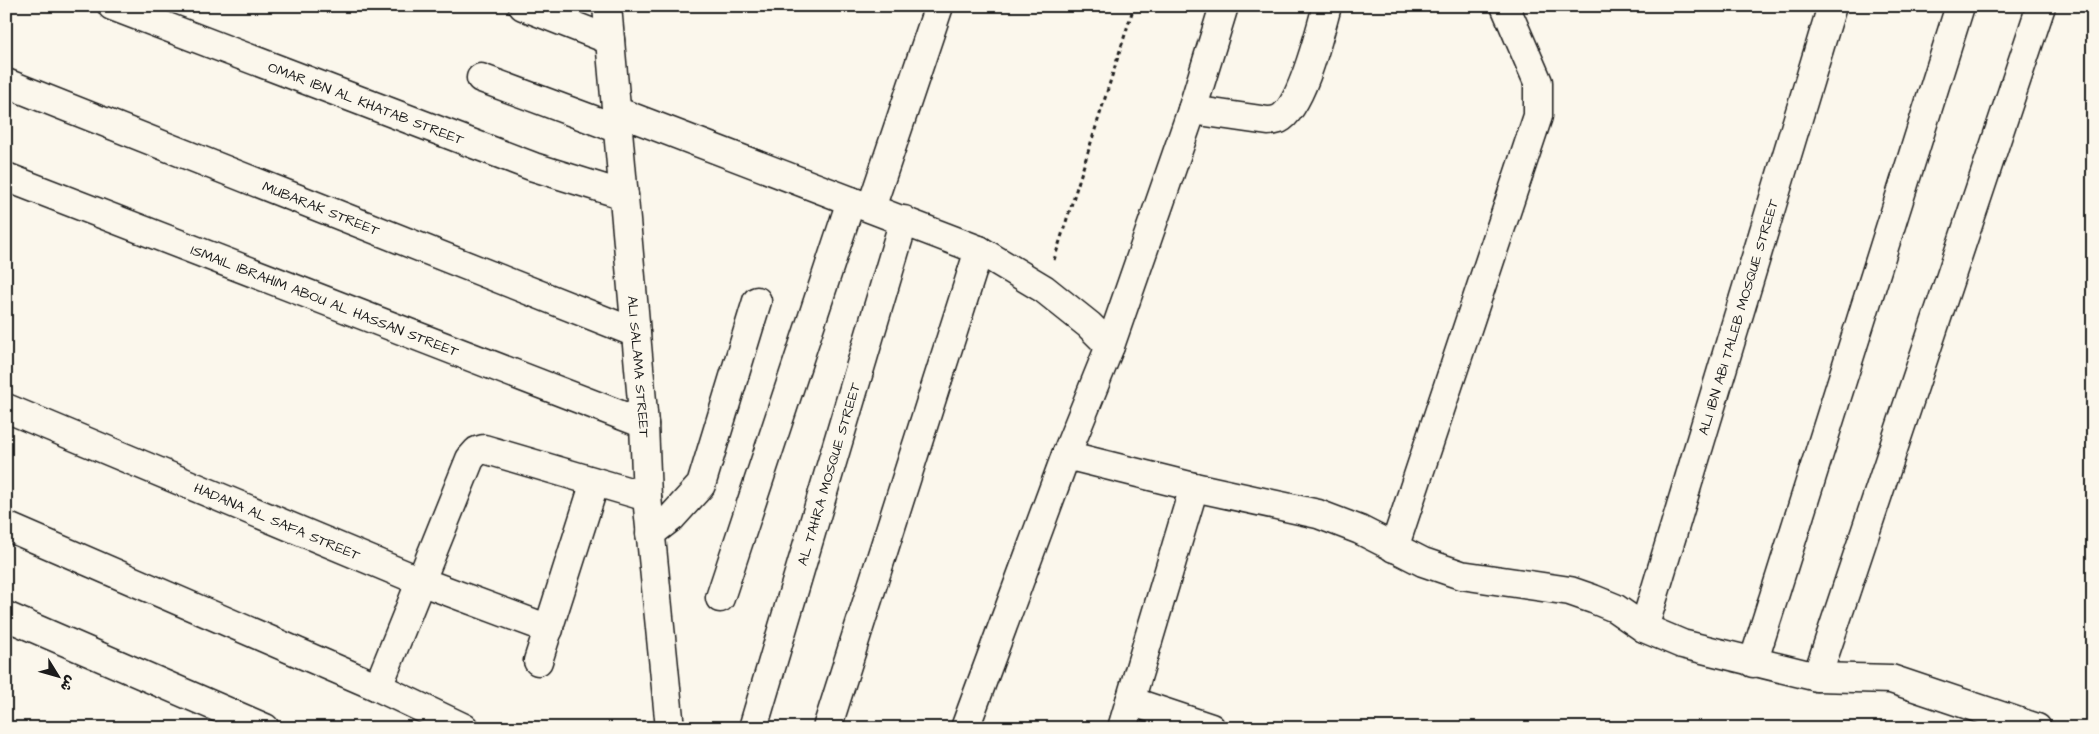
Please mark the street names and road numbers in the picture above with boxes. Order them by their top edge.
street label: OMAR IBN AL KHATAB STREET [265,57,467,150]
street label: MUBARAK STREET [259,177,383,241]
street label: ALI IBN ABI TALEB MOSQUE STREET [1694,196,1784,438]
street label: ISMAIL IBRAHIM ABOU AL HASSAN STREET [188,240,462,362]
street label: ALI SALAMA STREET [622,295,654,438]
street label: AL TAHRA MOSQUE STREET [793,380,866,568]
street label: HADANA AL SAFA STREET [191,479,363,566]

